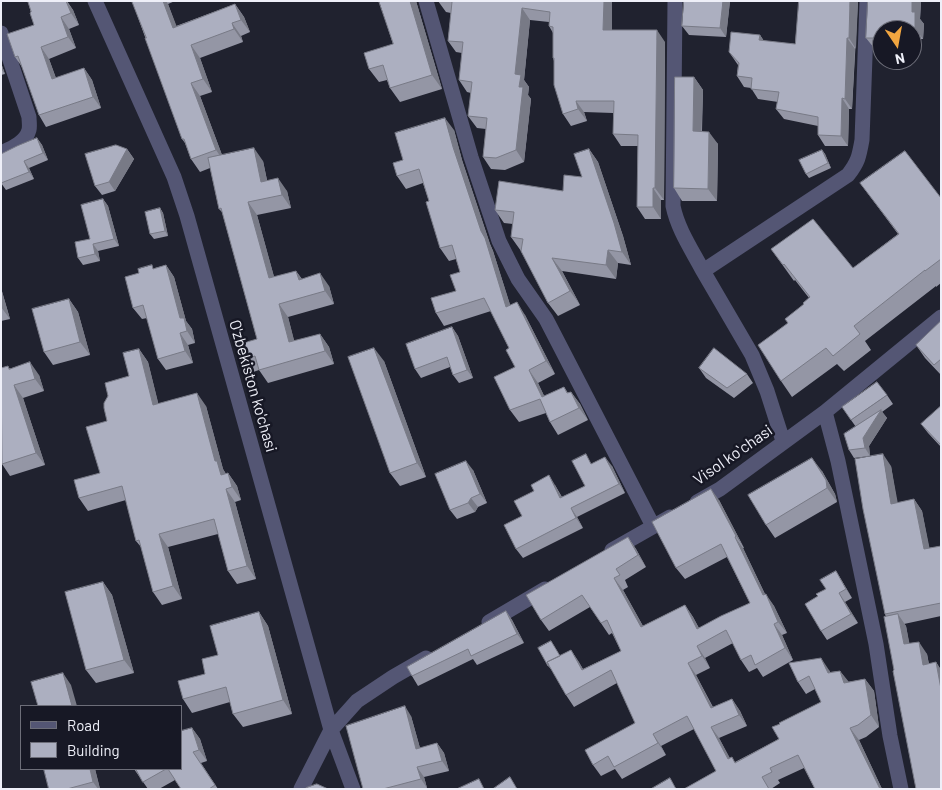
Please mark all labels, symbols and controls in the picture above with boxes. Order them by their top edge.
north arrow [872,20,922,70]
text: N [894,50,906,68]
street label: O'zbekiston ko'chasi [225,318,281,454]
street label: Visol koʻchasi [690,421,776,489]
legend [20,705,182,770]
text: Road [67,716,100,734]
text: Building [67,741,120,759]

